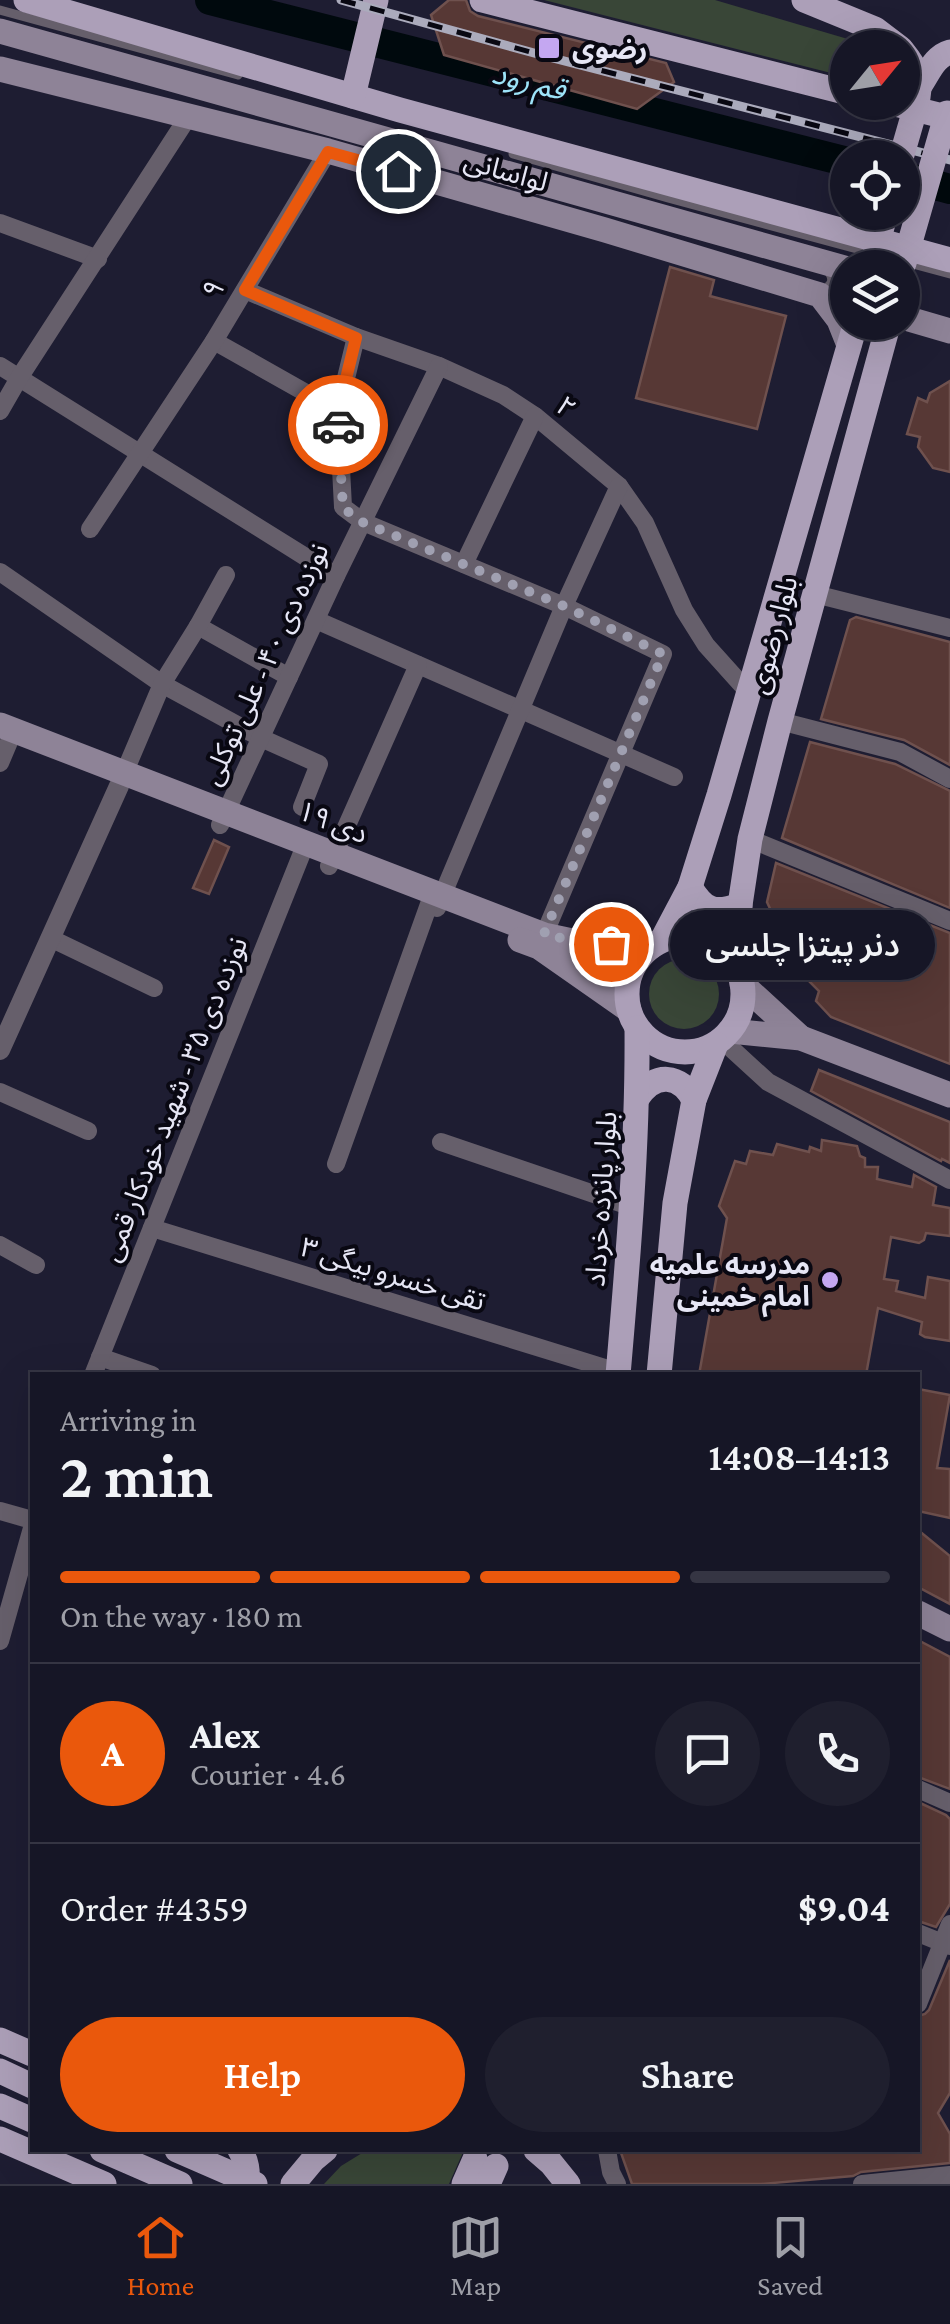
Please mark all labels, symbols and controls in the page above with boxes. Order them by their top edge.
north arrow [830,30,920,120]
map controls [830,30,920,340]
place label: رضوی [572,33,648,65]
marker: رضوی [536,35,562,61]
water label: قم رود [487,56,571,112]
pin [356,129,441,214]
button: locate [830,140,920,230]
icon: home [371,144,426,199]
street label: لواسانی [460,144,551,199]
button: layers [830,250,920,340]
street label: ۹ [196,274,230,304]
courier [288,375,388,475]
street label: ۲ [550,390,582,424]
icon: car [311,398,366,453]
street label: نوزده دی ۴۰ - علی توکلی [195,538,336,790]
street label: بلوار رضوی [742,573,805,697]
street label: ۱۹ دی [294,795,372,849]
pin [569,902,654,987]
callout: دنر پیتزا چلسی [671,909,936,979]
icon: bag [584,917,639,972]
text: دنر پیتزا چلسی [705,927,900,963]
street label: نوزده دی ۳۵ - شهید خودکار قمی [95,932,254,1266]
street label: بلوار پانزده خرداد [579,1110,625,1288]
street label: ۳ تقی خسرو بیگی [297,1231,489,1318]
place label: مدرسه علمیه امام خمینی [650,1249,810,1318]
marker: مدرسه علمیه امام خمینی [819,1269,841,1291]
text: Arriving in [60,1402,197,1438]
text: 14:08–14:13 [708,1436,890,1478]
text: 2 min [60,1439,213,1511]
text: On the way · 180 m [60,1598,303,1634]
button: chat [655,1701,760,1806]
button: phone [785,1701,890,1806]
text: Alex [190,1714,260,1756]
text: A [101,1732,124,1774]
text: Courier · 4.6 [190,1756,346,1792]
text: Order #4359 [60,1887,249,1929]
text: $9.04 [798,1887,890,1929]
button: Help [60,2017,465,2132]
button: Share [485,2017,890,2132]
tab: Home [127,2210,194,2301]
tab: Map [448,2210,503,2301]
tab: Saved [757,2210,823,2301]

